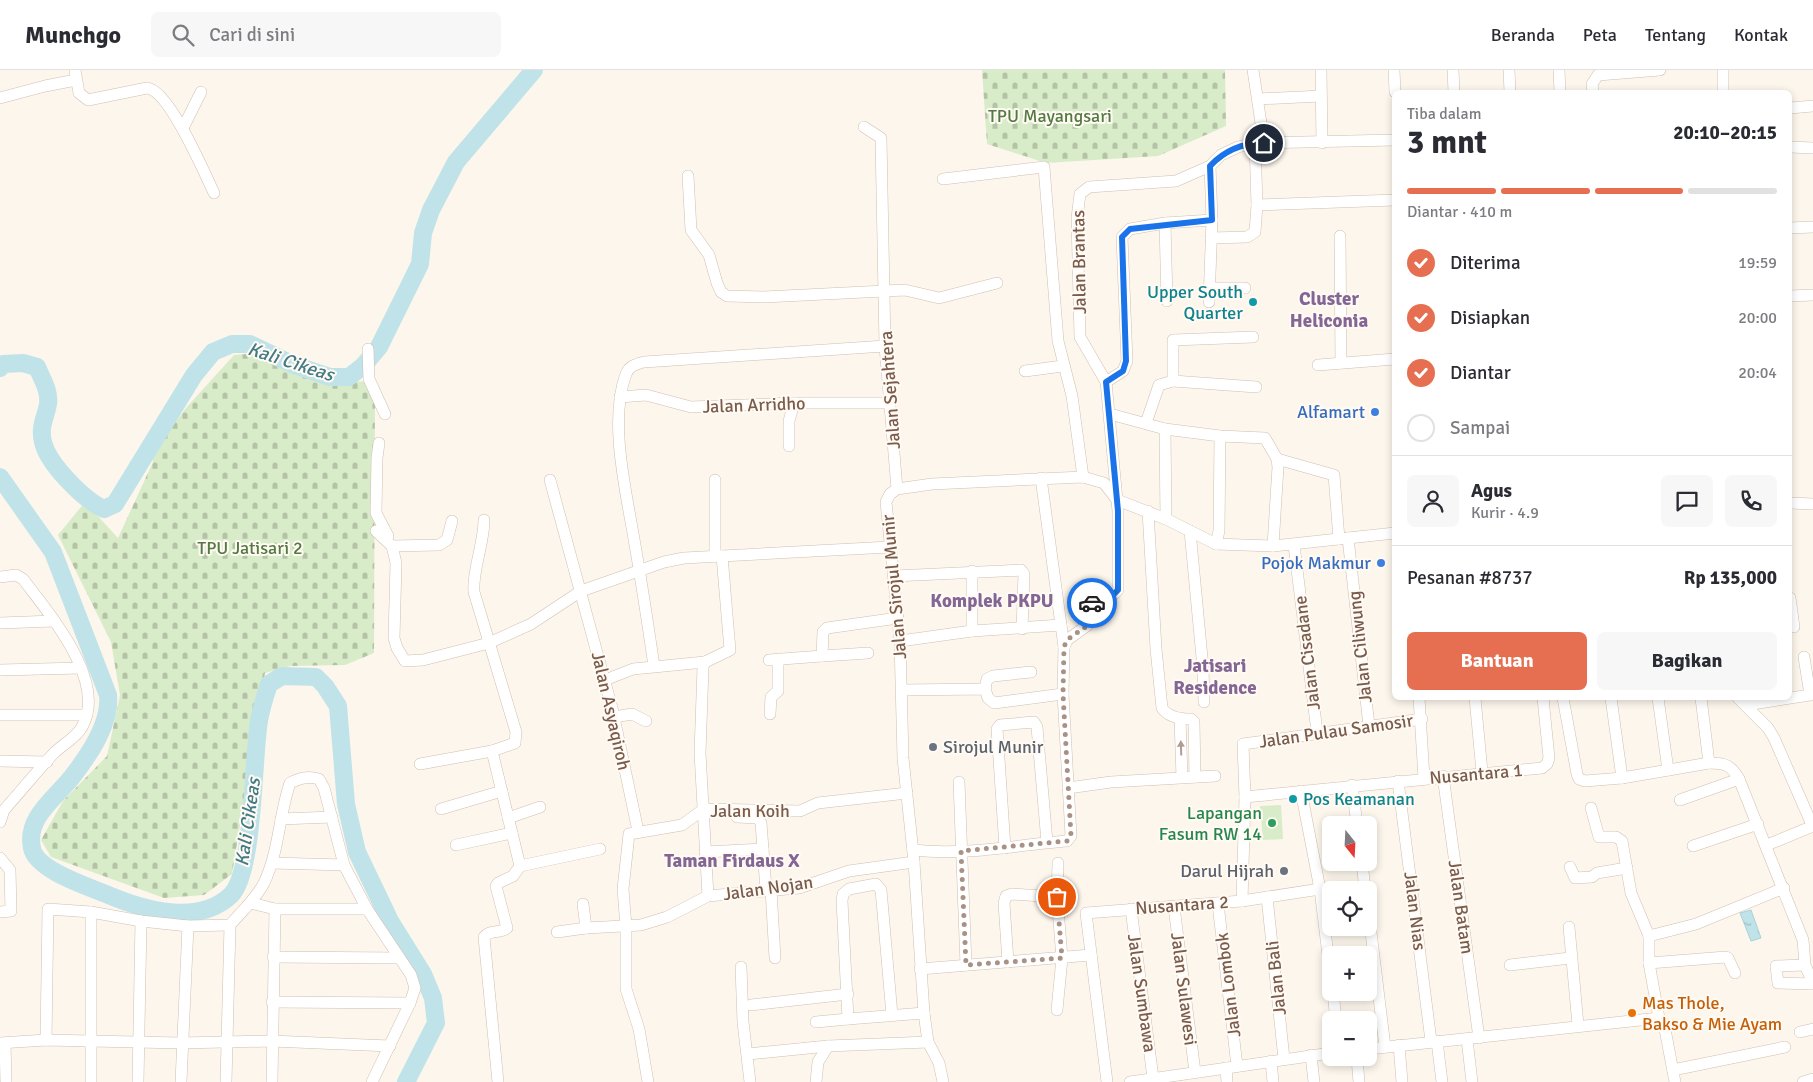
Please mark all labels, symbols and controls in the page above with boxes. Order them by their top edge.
search box [151,12,501,57]
text: Munchgo [25,20,121,50]
icon: search [169,21,197,49]
text: Cari di sini [209,23,295,47]
text: Beranda [1491,24,1555,46]
text: Peta [1583,24,1617,46]
text: Tentang [1645,24,1706,46]
text: Kontak [1734,24,1788,46]
text: Tiba dalam [1407,104,1481,124]
park label: TPU Mayangsari [988,105,1112,127]
text: 20:10–20:15 [1673,121,1777,145]
pin [1243,122,1285,164]
text: 3 mnt [1407,123,1487,162]
icon: home [1250,129,1278,157]
text: Diantar · 410 m [1407,202,1512,222]
street label: Jalan Brantas [1067,210,1091,314]
icon: check [1407,249,1435,277]
text: Diterima [1450,251,1521,275]
text: 19:59 [1738,253,1777,273]
place label: Upper South Quarter [1147,281,1243,324]
district label: Cluster Heliconia [1290,287,1368,333]
marker: Upper South Quarter [1247,296,1259,308]
icon: check [1407,304,1435,332]
text: Disiapkan [1450,306,1530,330]
text: 20:00 [1738,308,1777,328]
street label: Jalan Sejahtera [875,330,905,450]
water label: Kali Cikeas [245,337,338,388]
icon: check [1407,359,1435,387]
text: Diantar [1450,361,1511,385]
text: 20:04 [1738,363,1777,383]
street label: Jalan Arridho [702,392,806,418]
place label: Alfamart [1297,401,1365,423]
marker: Alfamart [1369,406,1381,418]
text: Sampai [1450,416,1510,440]
button: person [1407,475,1459,527]
button: chat [1661,475,1713,527]
button: phone [1725,475,1777,527]
text: Agus [1471,479,1512,503]
text: Kurir · 4.9 [1471,503,1539,523]
street label: Jalan Sirojul Munir [877,513,911,660]
park label: TPU Jatisari 2 [197,537,303,559]
place label: Pojok Makmur [1261,552,1371,574]
marker: Pojok Makmur [1375,557,1387,569]
text: Pesanan #8737 [1407,566,1533,590]
text: Rp 135,000 [1684,566,1777,590]
courier [1067,578,1117,628]
district label: Komplek PKPU [930,589,1054,613]
icon: car [1078,589,1106,617]
street label: Jalan Ciliwung [1343,590,1377,704]
street label: Jalan Cisadane [1289,595,1325,711]
button: Bantuan [1407,632,1587,690]
button: Bagikan [1597,632,1777,690]
street label: Jalan Asyaqiroh [587,650,635,772]
district label: Jatisari Residence [1173,654,1257,700]
street label: Jalan Pulau Samosir [1258,709,1415,753]
place label: Sirojul Munir [943,736,1044,758]
one-way arrow [1177,740,1185,756]
marker: Sirojul Munir [927,741,939,753]
street label: Nusantara 1 [1428,759,1524,789]
water label: Kali Cikeas [230,775,266,868]
place label: Pos Keamanan [1303,788,1415,810]
marker: Pos Keamanan [1287,793,1299,805]
street label: Jalan Koih [710,800,790,822]
place label: Lapangan Fasum RW 14 [1159,802,1262,845]
north arrow [1322,816,1378,871]
map controls [1322,816,1377,1066]
marker: Lapangan Fasum RW 14 [1266,817,1278,829]
district label: Taman Firdaus X [664,849,800,873]
street label: Jalan Batam [1444,859,1478,955]
place label: Darul Hijrah [1180,860,1274,882]
marker: Darul Hijrah [1278,865,1290,877]
street label: Jalan Nias [1399,870,1431,952]
street label: Jalan Nojan [722,871,814,905]
pin [1036,876,1078,918]
button: locate [1322,881,1377,936]
icon: bag [1043,883,1071,911]
street label: Nusantara 2 [1135,891,1229,919]
street label: Jalan Sulawesi [1166,931,1202,1047]
street label: Jalan Lombok [1211,931,1245,1039]
street label: Jalan Sumbawa [1123,932,1161,1054]
street label: Jalan Bali [1261,940,1291,1016]
button: + [1322,946,1377,1001]
place label: Mas Thole, Bakso & Mie Ayam [1642,992,1782,1035]
marker: Mas Thole, Bakso & Mie Ayam [1626,1007,1638,1019]
button: − [1322,1011,1377,1066]

